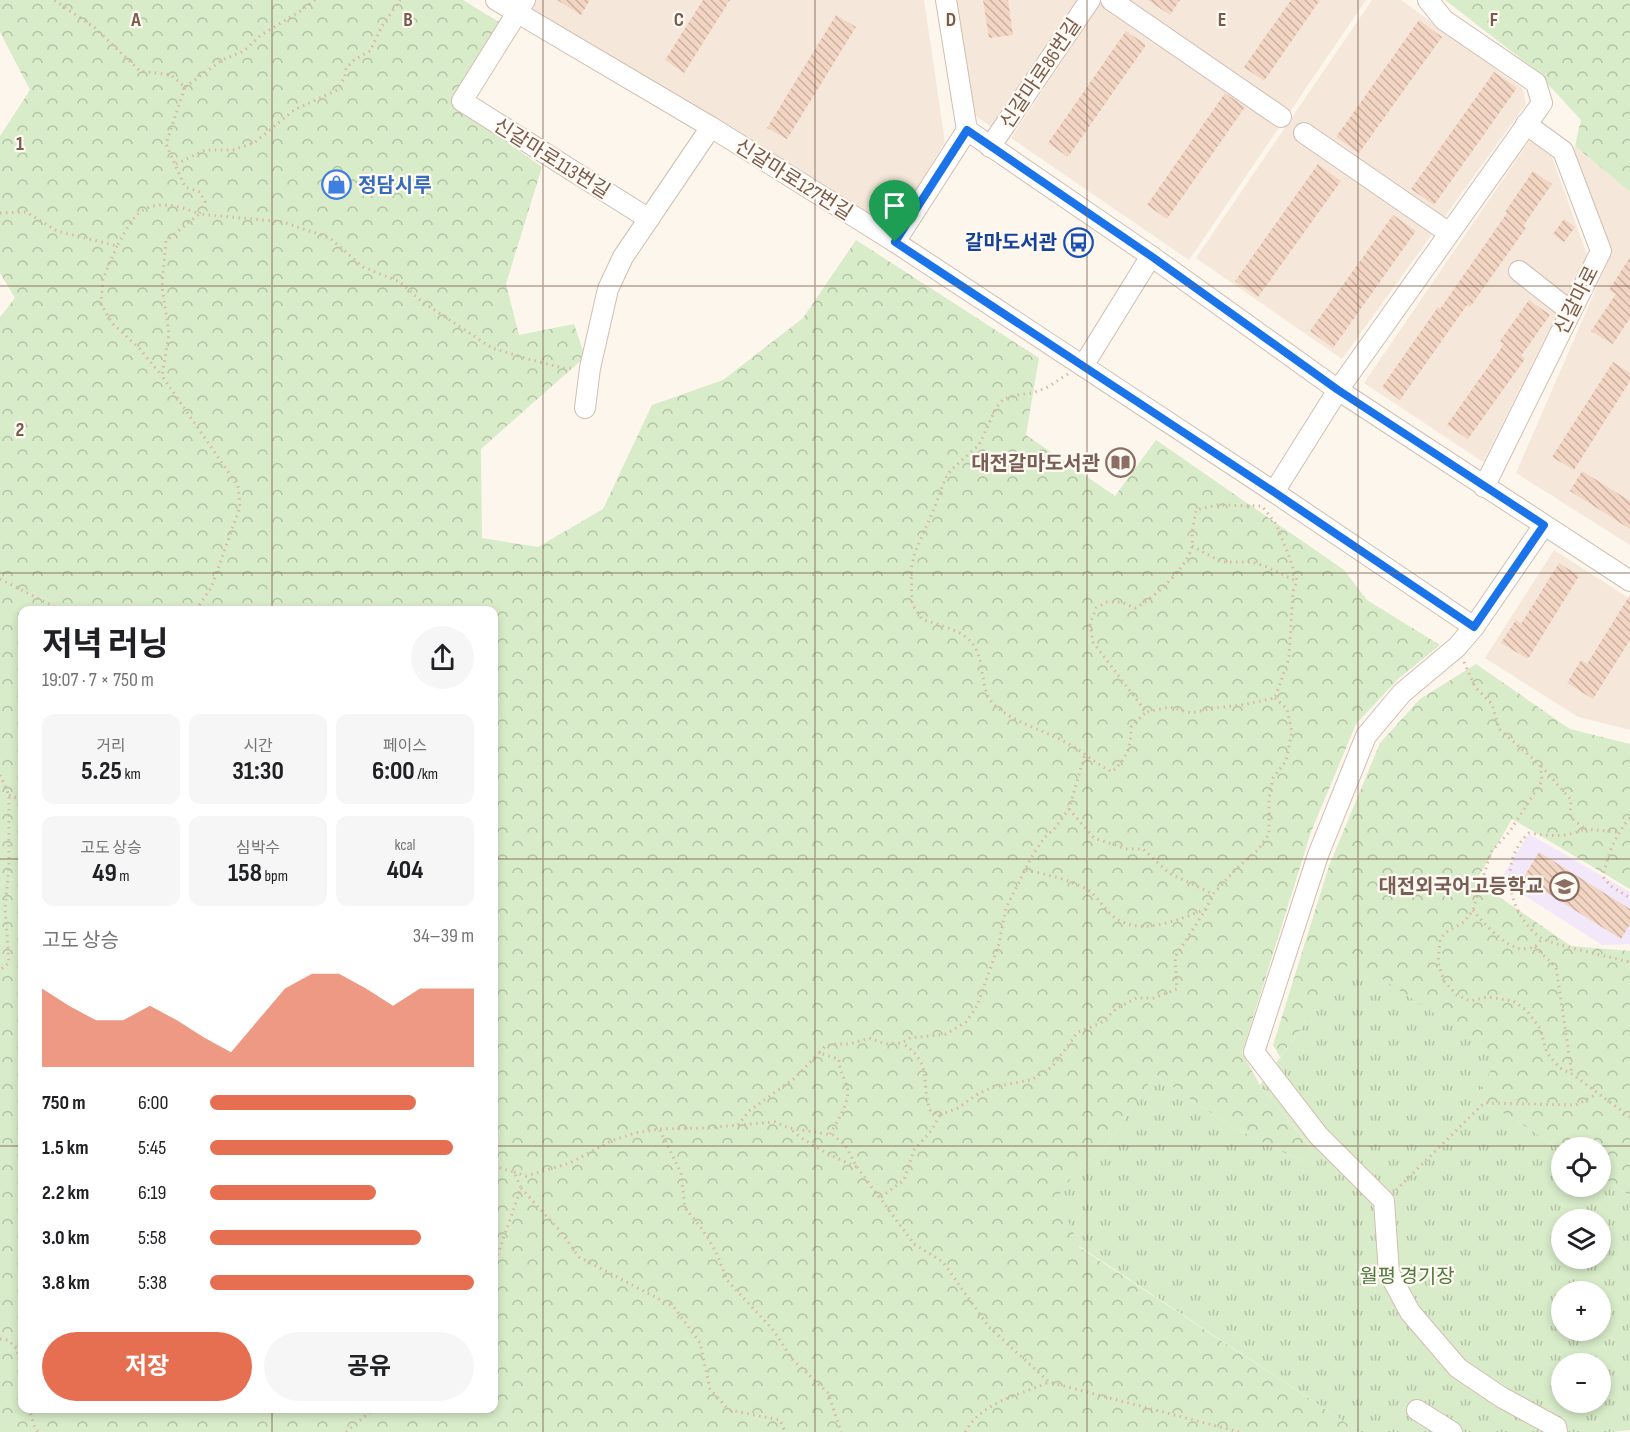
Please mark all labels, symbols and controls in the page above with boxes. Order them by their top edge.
text: A [130,8,141,32]
text: B [403,8,413,32]
text: C [674,8,684,32]
text: D [946,8,956,32]
text: E [1218,8,1226,32]
text: F [1490,8,1498,32]
street label: 신갈마로86번길 [995,14,1087,133]
street label: 신갈마로113번길 [489,113,614,204]
text: 1 [16,132,24,156]
street label: 신갈마로127번길 [730,134,857,226]
shop icon: 정담시루 [321,169,353,201]
place label: 정담시루 [358,174,432,198]
pin [869,180,920,242]
icon: arrive [878,189,911,222]
bus stop icon: 갈마도서관 [1062,226,1094,258]
place label: 갈마도서관 [965,231,1058,255]
street label: 신갈마로 [1549,262,1604,339]
text: 2 [16,418,24,442]
library icon: 대전갈마도서관 [1105,447,1137,479]
place label: 대전갈마도서관 [971,452,1101,476]
text: 저녁 러닝 [42,625,169,665]
button: share [411,626,474,689]
text: 19:07 · 7 × 750 m [42,668,154,692]
text: 거리 [96,737,126,756]
text: 시간 [243,737,273,756]
text: 페이스 [383,737,427,756]
text: 5.25 [81,756,122,787]
text: 31:30 [232,756,284,787]
text: 6:00 [372,756,415,787]
text: km [122,765,141,784]
text: /km [415,765,438,784]
text: kcal [394,836,416,855]
text: 고도 상승 [80,839,142,858]
text: 심박수 [236,839,280,858]
text: 404 [387,855,423,886]
text: 49 [92,858,117,889]
text: 158 [228,858,262,889]
text: m [117,867,130,886]
text: bpm [262,867,288,886]
school or university icon: 대전외국어고등학교 [1549,870,1581,902]
place label: 대전외국어고등학교 [1378,875,1544,899]
text: 34–39 m [413,924,474,948]
text: 고도 상승 [42,929,119,953]
text: 750 m [42,1091,85,1115]
text: 6:00 [138,1091,168,1115]
text: 1.5 km [42,1136,88,1160]
text: 5:45 [138,1136,166,1160]
map controls [1551,1137,1611,1413]
button: locate [1551,1137,1611,1197]
text: 2.2 km [42,1181,89,1205]
text: 6:19 [138,1181,166,1205]
button: layers [1551,1209,1611,1269]
text: 3.0 km [42,1226,89,1250]
text: 5:58 [138,1226,167,1250]
park label: 월평 경기장 [1359,1265,1455,1289]
text: 3.8 km [42,1271,90,1295]
text: 5:38 [138,1271,167,1295]
button: + [1551,1281,1611,1341]
button: 저장 [42,1332,252,1401]
button: 공유 [264,1332,474,1401]
button: − [1551,1353,1611,1413]

